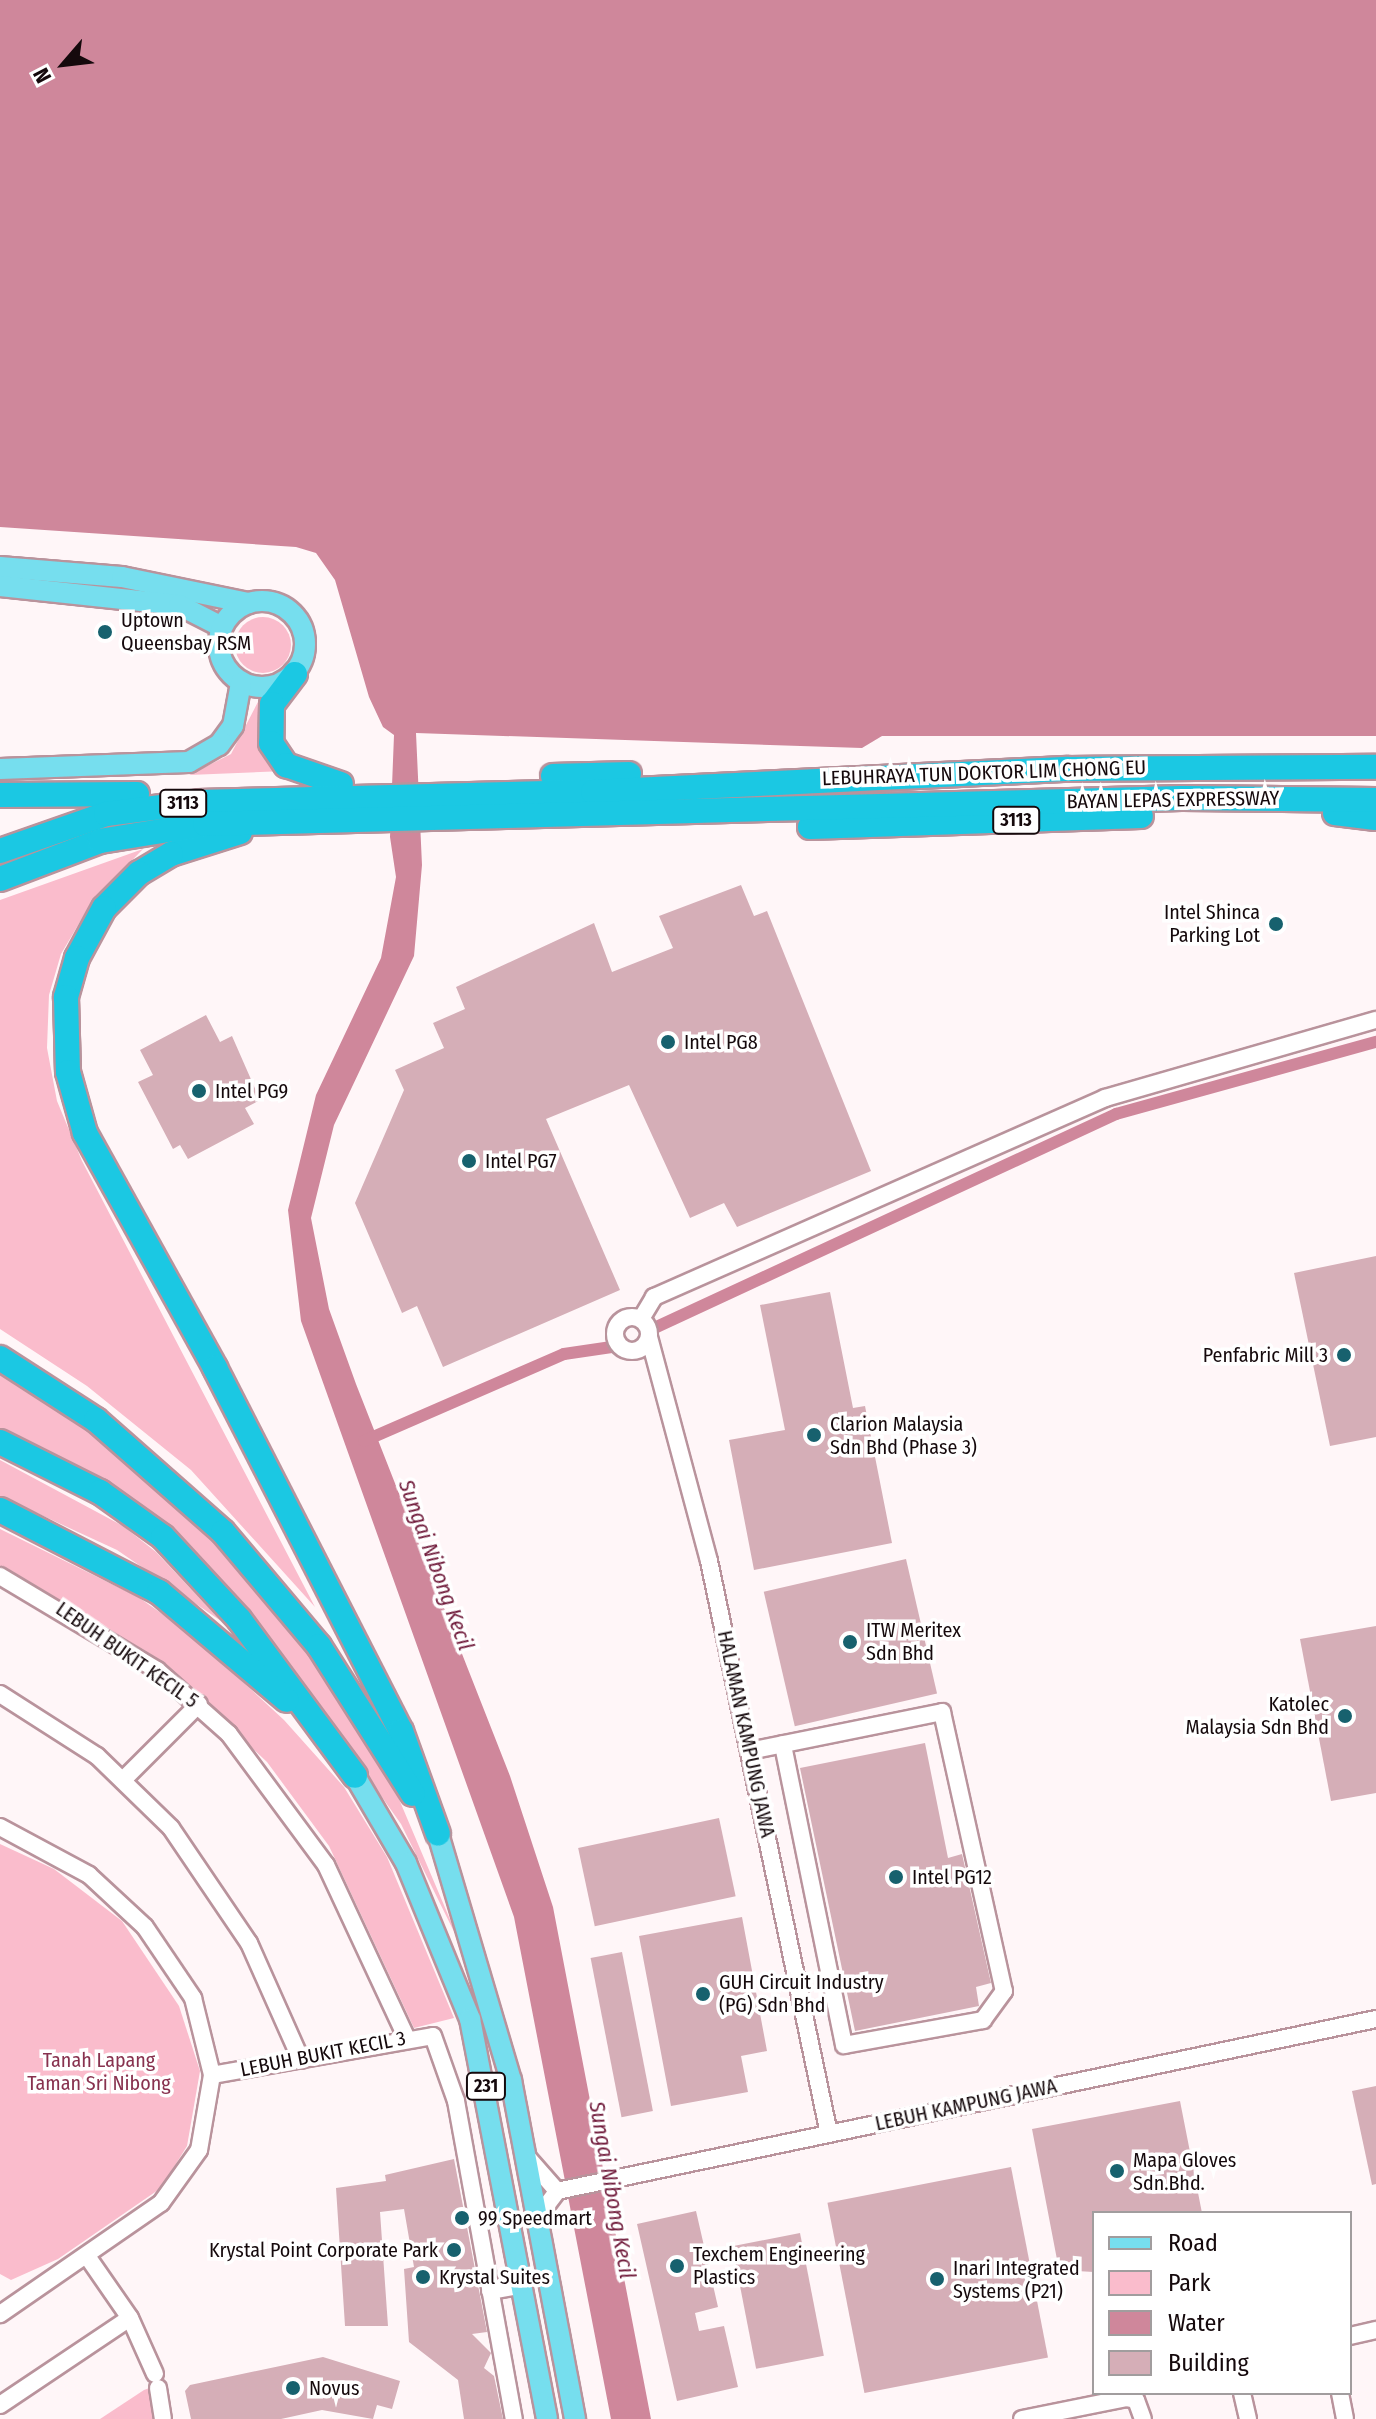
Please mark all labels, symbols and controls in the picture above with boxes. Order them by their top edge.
north arrow [24,24,104,104]
text: N [27,63,57,88]
place label: Uptown Queensbay RSM [121,608,251,655]
marker: Uptown Queensbay RSM [96,623,114,641]
street label: LEBUHRAYA TUN DOKTOR LIM CHONG EU [822,755,1146,791]
street label: BAYAN LEPAS EXPRESSWAY [1066,786,1280,814]
road number: 3113 [159,789,207,817]
road number: 3113 [992,806,1040,834]
place label: Intel Shinca Parking Lot [1164,900,1260,947]
marker: Intel Shinca Parking Lot [1267,915,1285,933]
place label: Intel PG8 [684,1030,758,1054]
marker: Intel PG8 [659,1033,677,1051]
place label: Intel PG9 [215,1079,288,1103]
marker: Intel PG9 [190,1082,208,1100]
place label: Intel PG7 [485,1149,557,1173]
marker: Intel PG7 [460,1152,478,1170]
place label: Penfabric Mill 3 [1203,1343,1328,1367]
marker: Penfabric Mill 3 [1335,1346,1353,1364]
place label: Clarion Malaysia Sdn Bhd (Phase 3) [830,1412,977,1459]
marker: Clarion Malaysia Sdn Bhd (Phase 3) [805,1426,823,1444]
water label: Sungai Nibong Kecil [393,1476,479,1654]
street label: LEBUH BUKIT KECIL 5 [51,1597,203,1713]
place label: ITW Meritex Sdn Bhd [866,1618,961,1665]
street label: HALAMAN KAMPUNG JAWA [712,1628,780,1840]
marker: ITW Meritex Sdn Bhd [841,1633,859,1651]
place label: Katolec Malaysia Sdn Bhd [1186,1692,1329,1739]
marker: Katolec Malaysia Sdn Bhd [1336,1707,1354,1725]
place label: Intel PG12 [912,1865,992,1889]
marker: Intel PG12 [887,1868,905,1886]
place label: GUH Circuit Industry (PG) Sdn Bhd [719,1970,884,2017]
marker: GUH Circuit Industry (PG) Sdn Bhd [694,1985,712,2003]
street label: LEBUH BUKIT KECIL 3 [238,2026,408,2082]
park label: Tanah Lapang Taman Sri Nibong [27,2049,171,2096]
road number: 231 [464,2072,508,2100]
street label: LEBUH KAMPUNG JAWA [873,2074,1059,2136]
water label: Sungai Nibong Kecil [583,2099,641,2281]
place label: Mapa Gloves Sdn.Bhd. [1133,2148,1236,2195]
marker: Mapa Gloves Sdn.Bhd. [1108,2162,1126,2180]
place label: 99 Speedmart [478,2206,592,2230]
marker: 99 Speedmart [453,2209,471,2227]
legend [1092,2211,1352,2395]
text: Road [1168,2229,1218,2257]
place label: Krystal Point Corporate Park [209,2238,438,2262]
marker: Krystal Point Corporate Park [445,2241,463,2259]
place label: Texchem Engineering Plastics [693,2242,865,2289]
place label: Inari Integrated Systems (P21) [953,2256,1080,2303]
marker: Texchem Engineering Plastics [668,2257,686,2275]
place label: Krystal Suites [439,2265,550,2289]
marker: Krystal Suites [414,2268,432,2286]
text: Park [1168,2269,1211,2297]
marker: Inari Integrated Systems (P21) [928,2270,946,2288]
text: Water [1168,2309,1225,2337]
text: Building [1168,2349,1249,2377]
place label: Novus [309,2376,359,2400]
marker: Novus [284,2379,302,2397]

